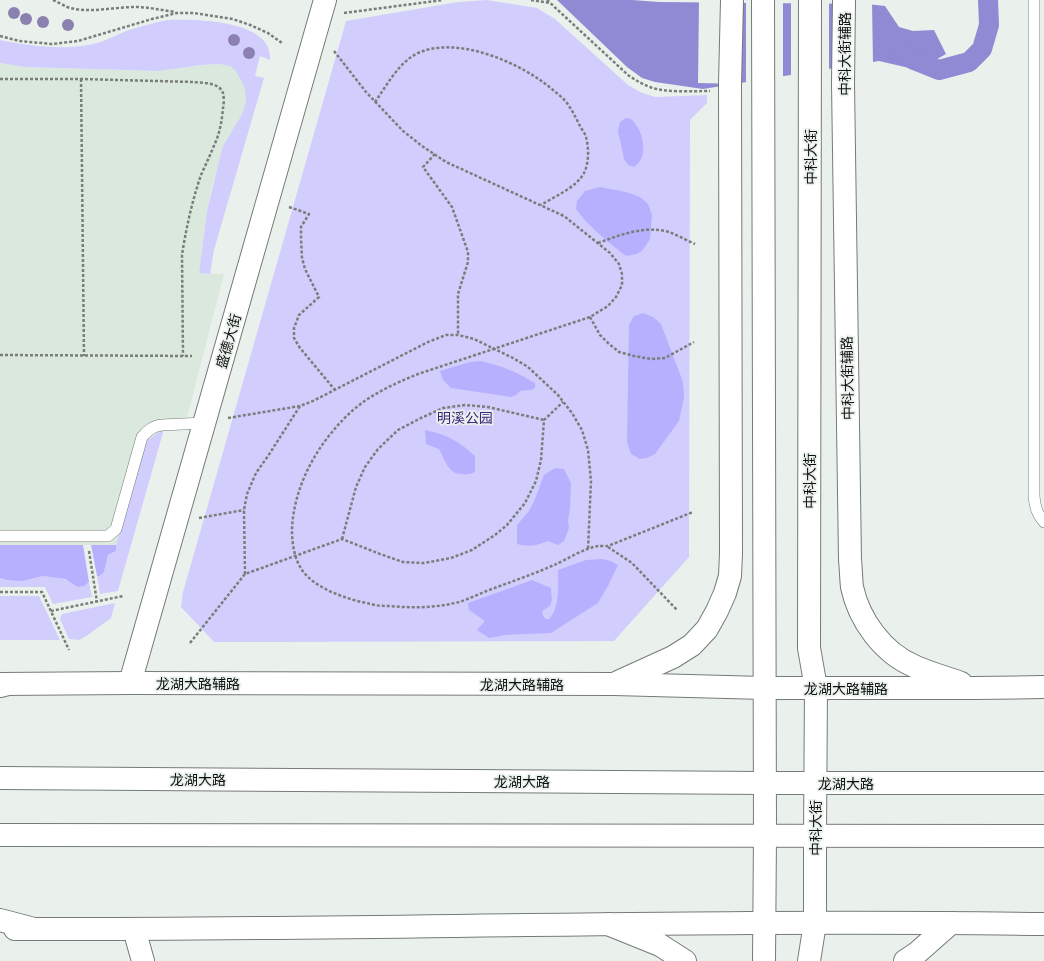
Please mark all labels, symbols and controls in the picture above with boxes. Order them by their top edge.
street label: 中科大街辅路 [836,12,853,96]
street label: 中科大街 [802,129,819,185]
street label: 盛德大街 [212,312,244,370]
street label: 中科大街辅路 [838,336,856,420]
park label: 明溪公园 [437,409,493,426]
street label: 中科大街 [801,453,818,509]
street label: 龙湖大路辅路 [156,675,240,692]
street label: 龙湖大路辅路 [480,676,564,693]
street label: 龙湖大路辅路 [804,680,888,697]
street label: 龙湖大路 [170,771,226,788]
street label: 龙湖大路 [494,773,550,790]
street label: 龙湖大路 [818,775,874,792]
street label: 中科大街 [807,800,824,856]

